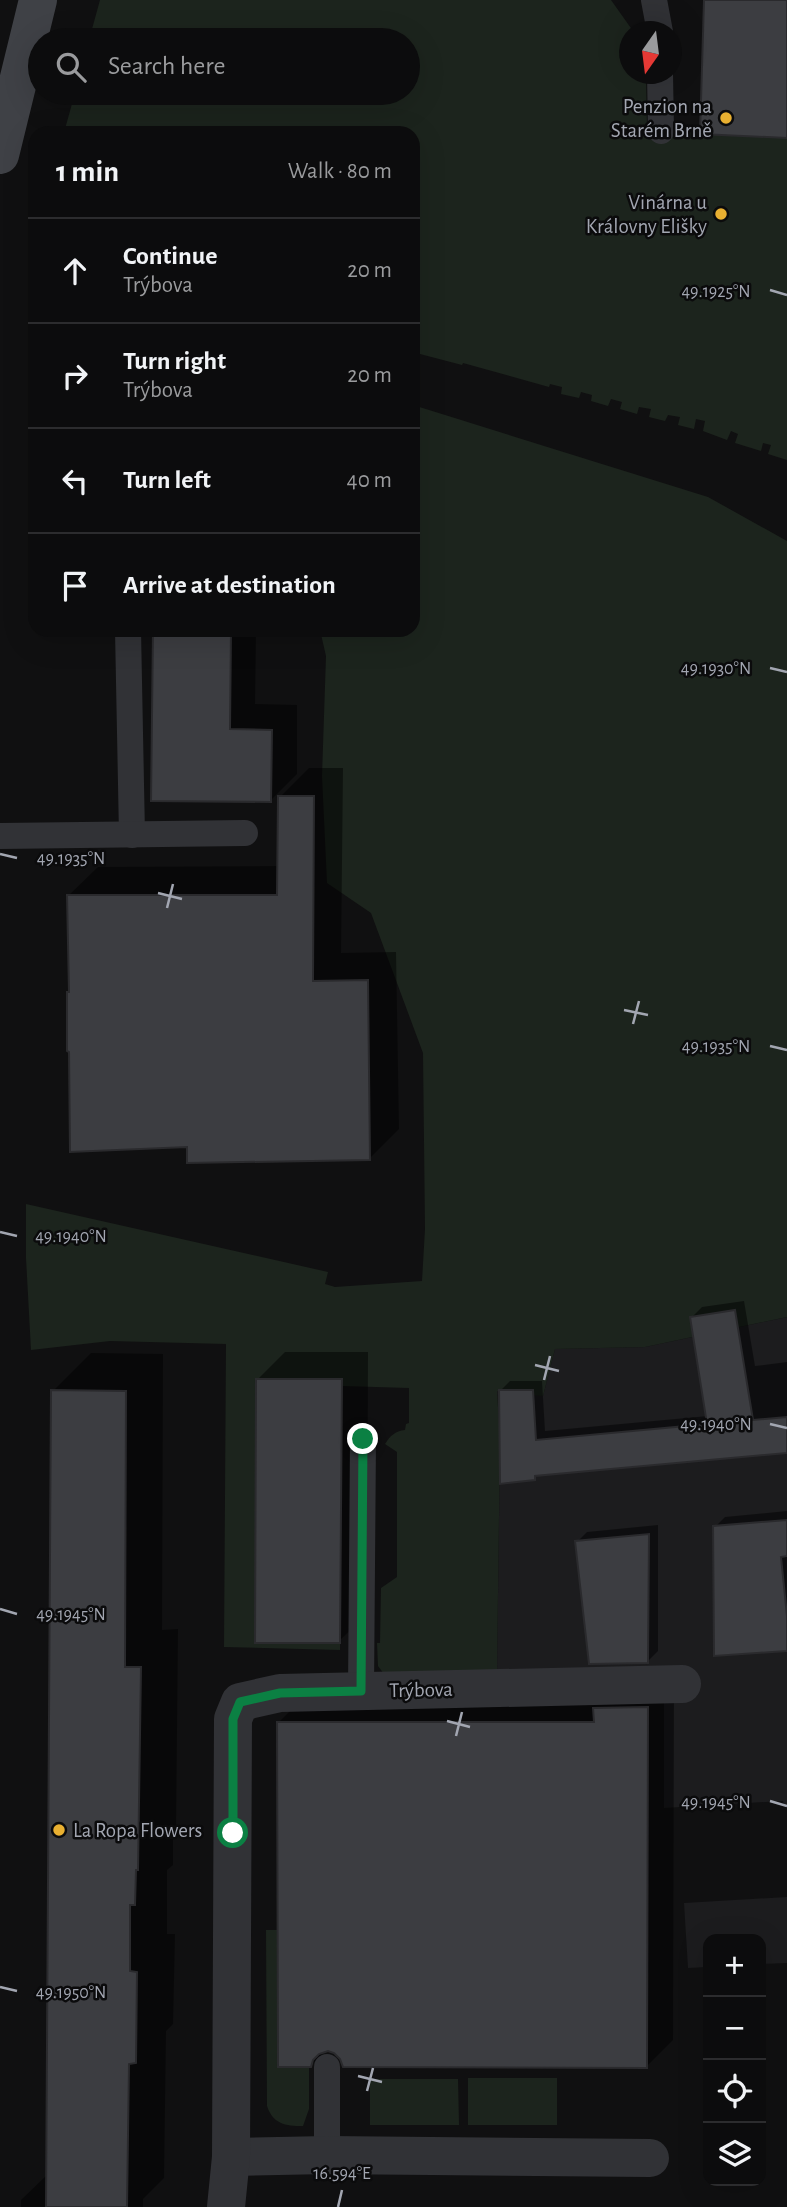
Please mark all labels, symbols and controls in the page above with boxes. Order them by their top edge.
north arrow [619,21,682,84]
search box [28,28,420,105]
icon: search [52,48,90,86]
text: Search here [108,53,226,79]
place label: Penzion na Starém Brně [611,96,712,141]
marker: Penzion na Starém Brně [718,110,734,126]
text: 1 min [56,157,119,187]
text: Walk · 80 m [288,160,392,183]
place label: Vinárna u Královny Elišky [586,192,707,237]
marker: Vinárna u Královny Elišky [713,206,729,222]
text: Continue [123,243,218,269]
icon: ahead [56,252,94,290]
text: 20 m [347,259,392,282]
text: Trýbova [123,274,193,297]
text: 49.1925°N [681,283,751,301]
text: Turn right [123,348,226,374]
icon: right [56,357,94,395]
text: 20 m [347,364,392,387]
text: Trýbova [123,379,193,402]
icon: left [56,462,94,500]
text: Turn left [123,467,211,493]
text: 40 m [347,469,392,492]
icon: arrive [56,567,94,605]
text: Arrive at destination [123,572,336,598]
text: 49.1930°N [681,660,751,678]
text: 49.1935°N [37,850,105,868]
text: 49.1935°N [682,1038,750,1056]
text: 49.1940°N [35,1228,107,1246]
text: 49.1940°N [680,1416,752,1434]
route end [347,1423,378,1454]
text: 49.1945°N [36,1606,106,1624]
street label: Trýbova [389,1679,453,1701]
text: 49.1945°N [681,1794,751,1812]
route start [217,1817,248,1848]
place label: La Ropa Flowers [73,1820,202,1841]
marker: La Ropa Flowers [51,1822,67,1838]
map controls [703,1934,766,2186]
button: + [703,1934,766,1997]
text: 49.1950°N [36,1984,106,2002]
button: − [703,1997,766,2060]
button: locate [703,2060,766,2123]
button: layers [703,2123,766,2186]
text: 16.594°E [313,2165,371,2183]

